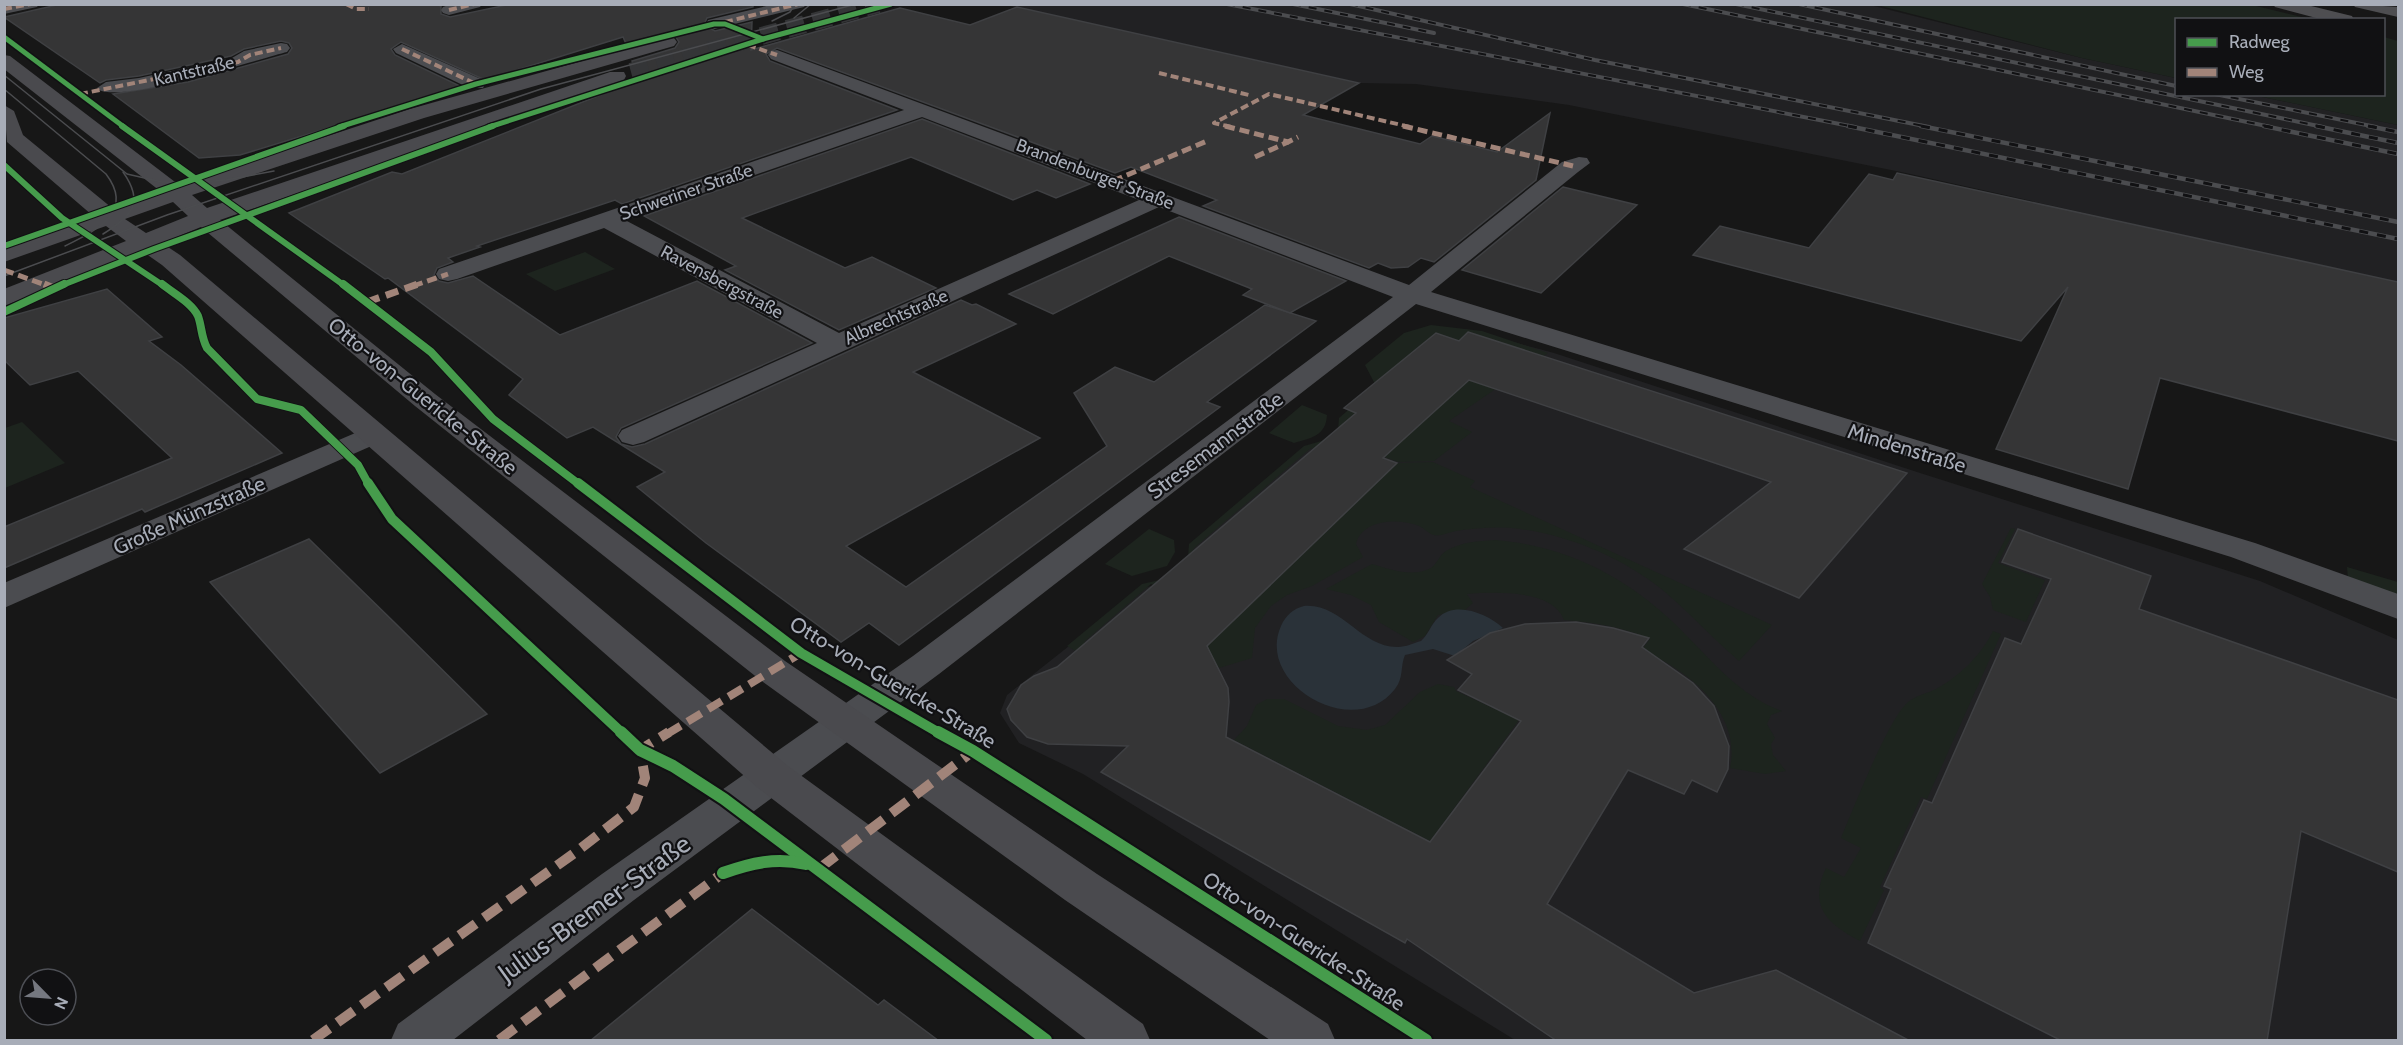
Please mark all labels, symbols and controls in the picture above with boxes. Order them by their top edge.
legend [2175,18,2385,96]
text: Radweg [2229,31,2291,53]
street label: Kantstraße [152,51,236,91]
text: Weg [2229,61,2265,83]
street label: Brandenburger Straße [1013,134,1177,214]
street label: Schweriner Straße [617,159,755,225]
street label: Ravensbergstraße [657,240,787,324]
street label: Albrechtstraße [841,284,951,350]
street label: Otto-von-Guericke-Straße [323,312,523,480]
street label: Stresemannstraße [1143,386,1288,504]
street label: Mindenstraße [1845,418,1969,478]
street label: Große Münzstraße [109,470,269,560]
street label: Otto-von-Guericke-Straße [785,610,1001,754]
street label: Julius-Bremer-Straße [491,827,697,989]
street label: Otto-von-Guericke-Straße [1198,866,1410,1016]
north arrow [18,967,78,1027]
text: N [50,994,72,1012]

